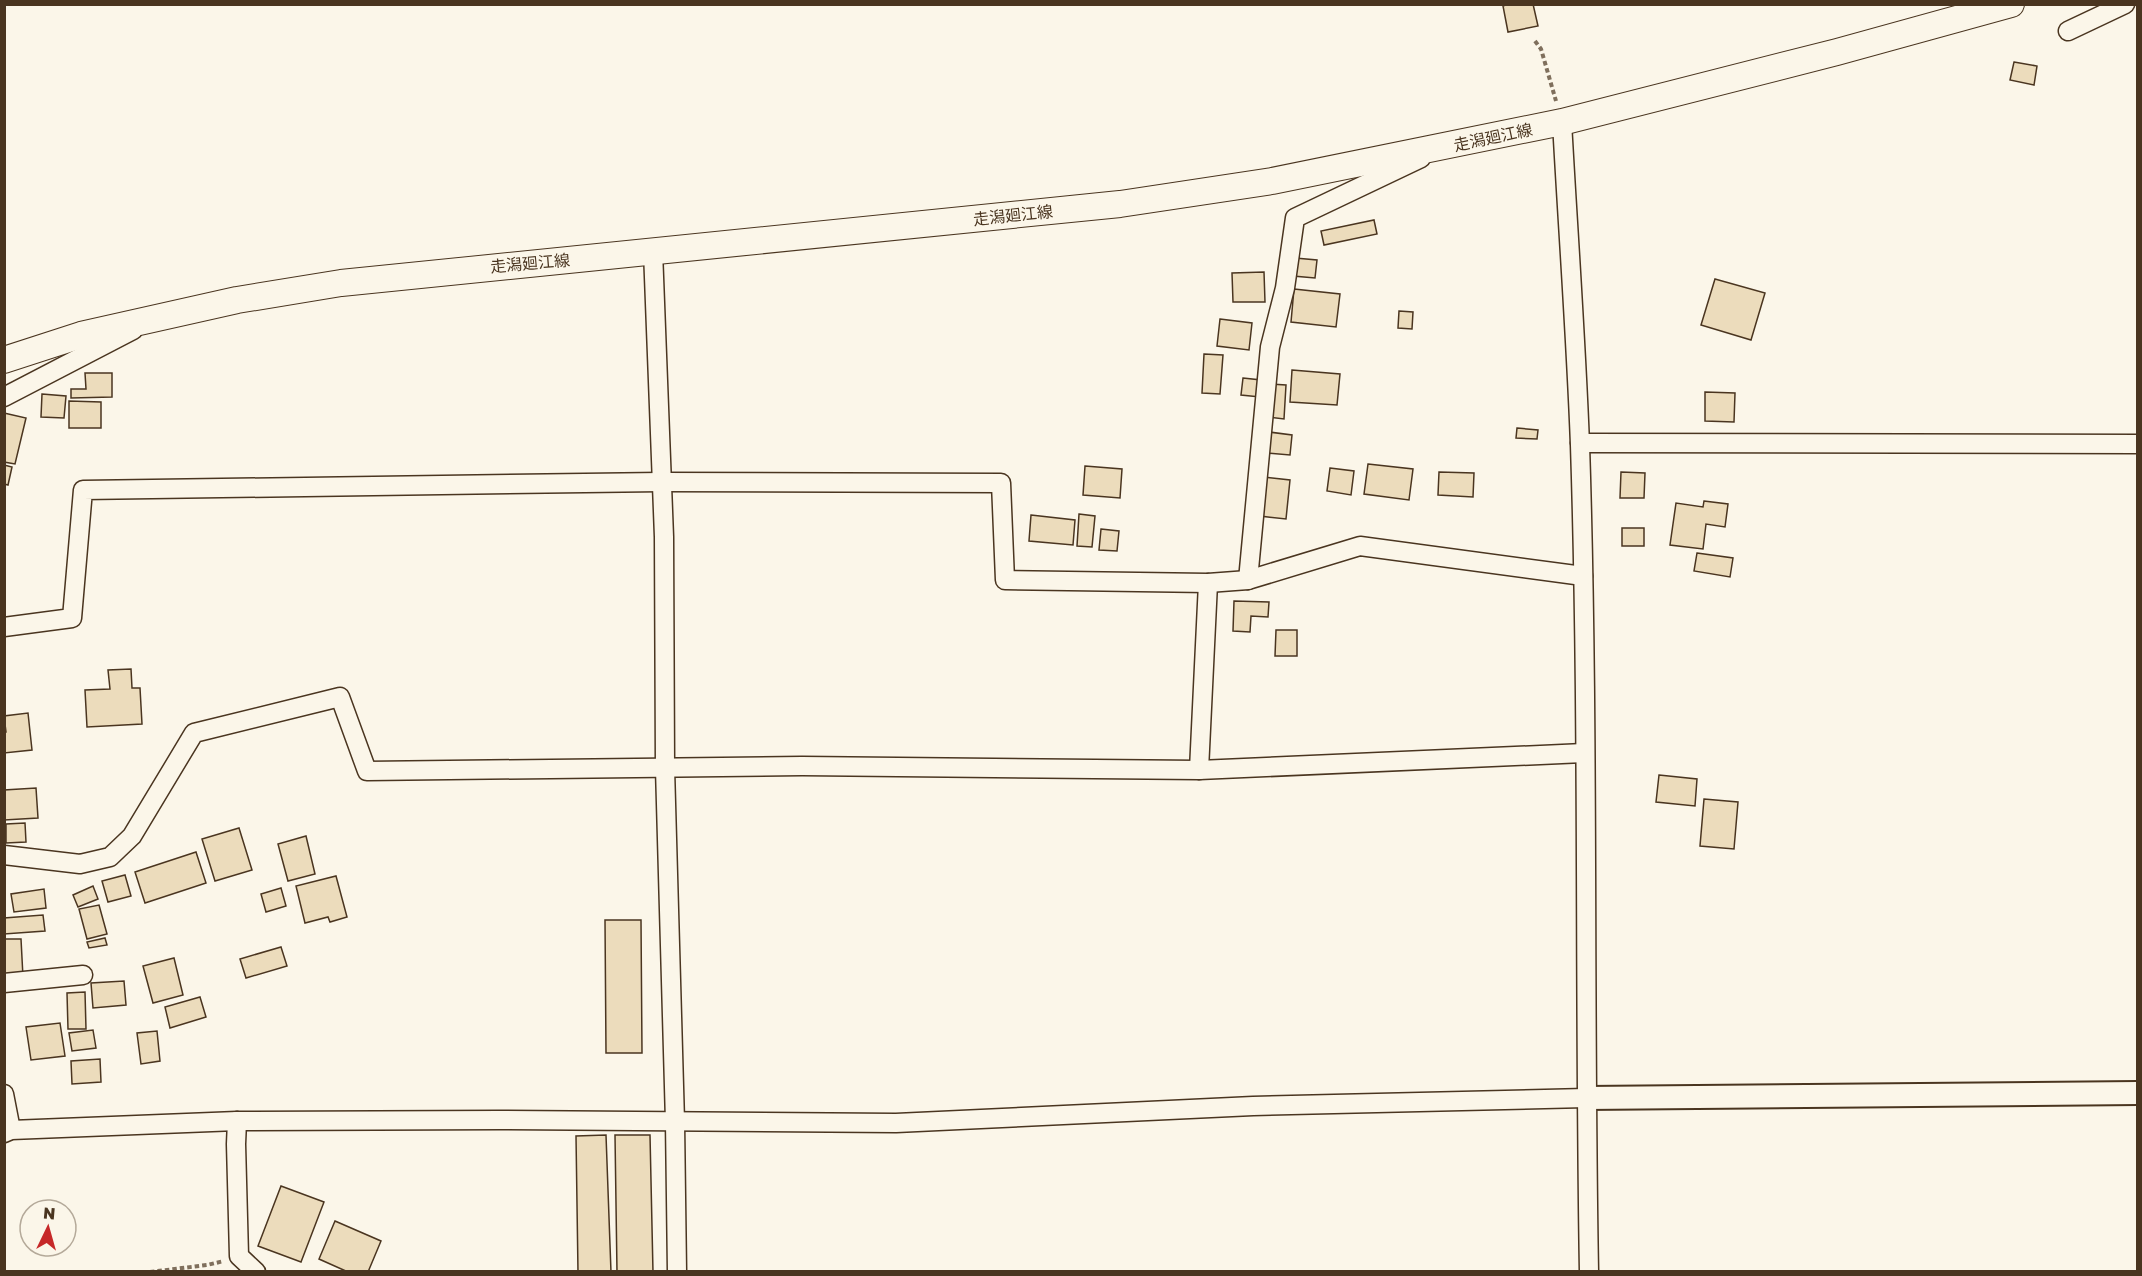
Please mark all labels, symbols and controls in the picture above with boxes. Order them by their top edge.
street label: 走潟廻江線 [1452,119,1534,155]
street label: 走潟廻江線 [972,201,1054,229]
street label: 走潟廻江線 [489,250,571,276]
north arrow [18,1198,78,1258]
text: N [42,1203,56,1224]

